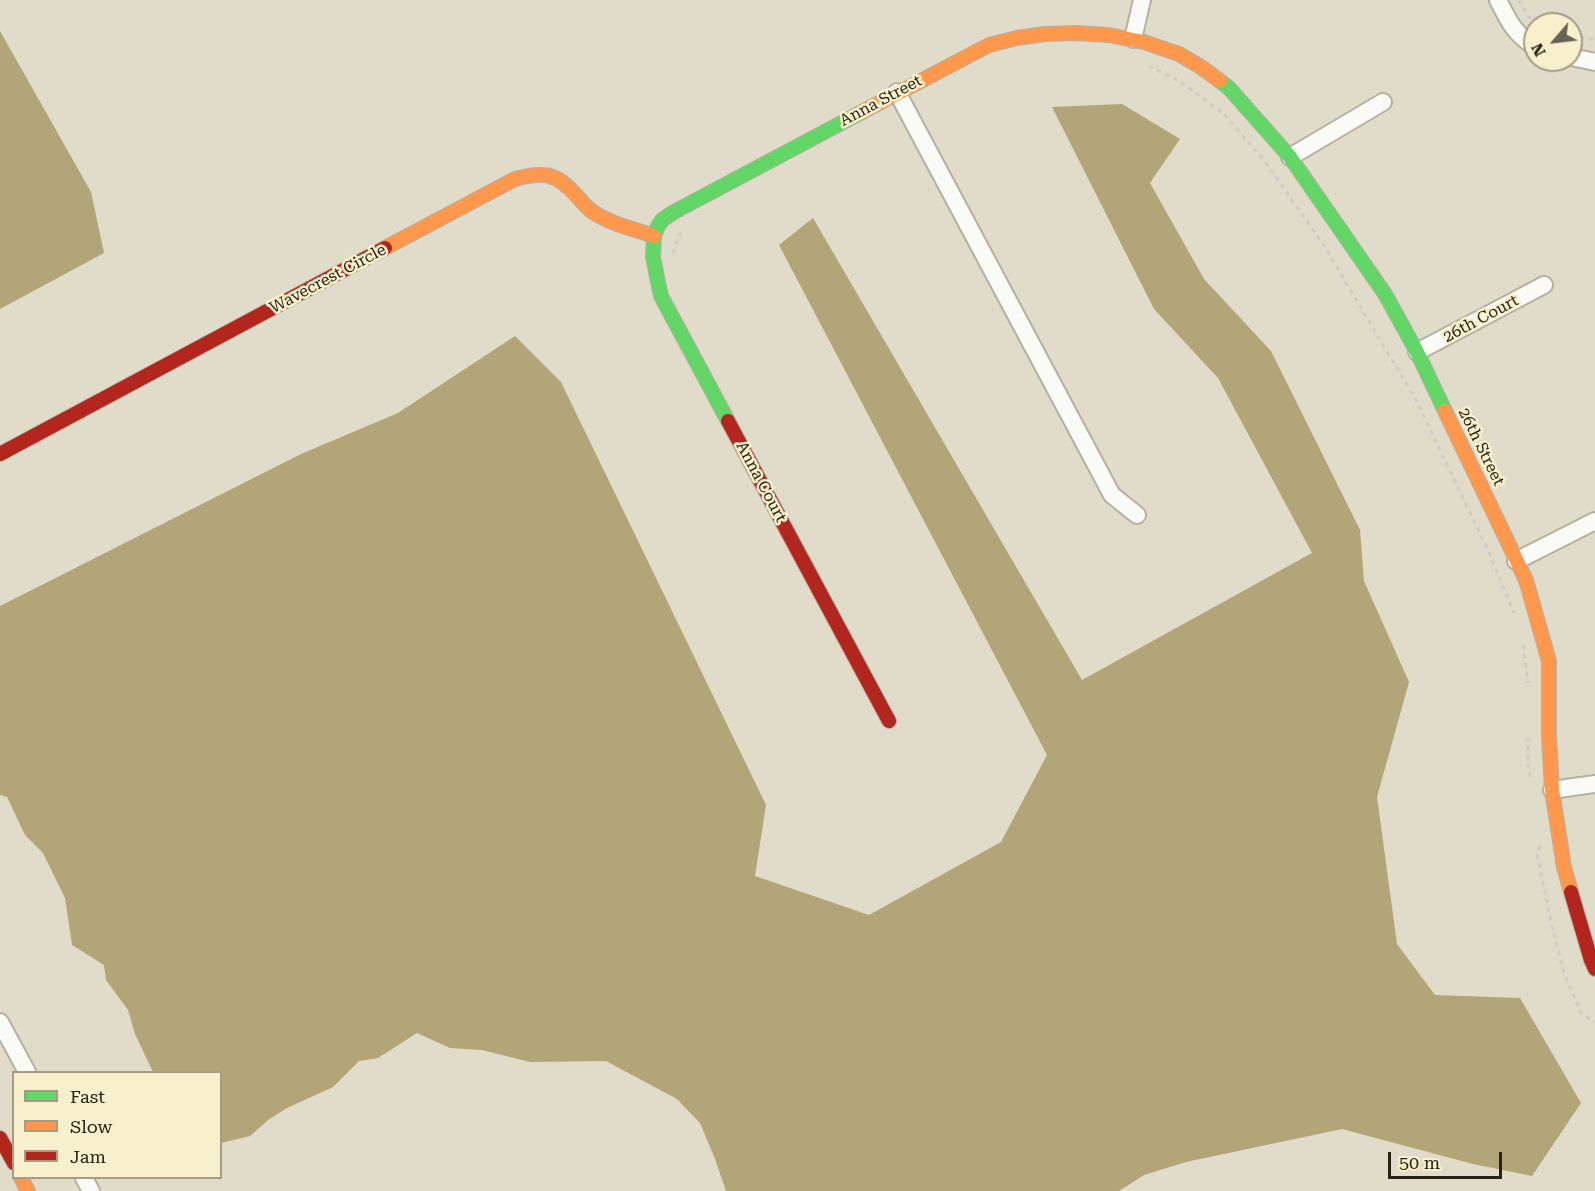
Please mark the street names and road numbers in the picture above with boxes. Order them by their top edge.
street label: Anna Street [837,71,925,131]
street label: Wavecrest Circle [266,240,390,318]
street label: 26th Court [1440,291,1522,347]
street label: 26th Street [1454,405,1508,489]
street label: Anna Court [732,438,790,526]

